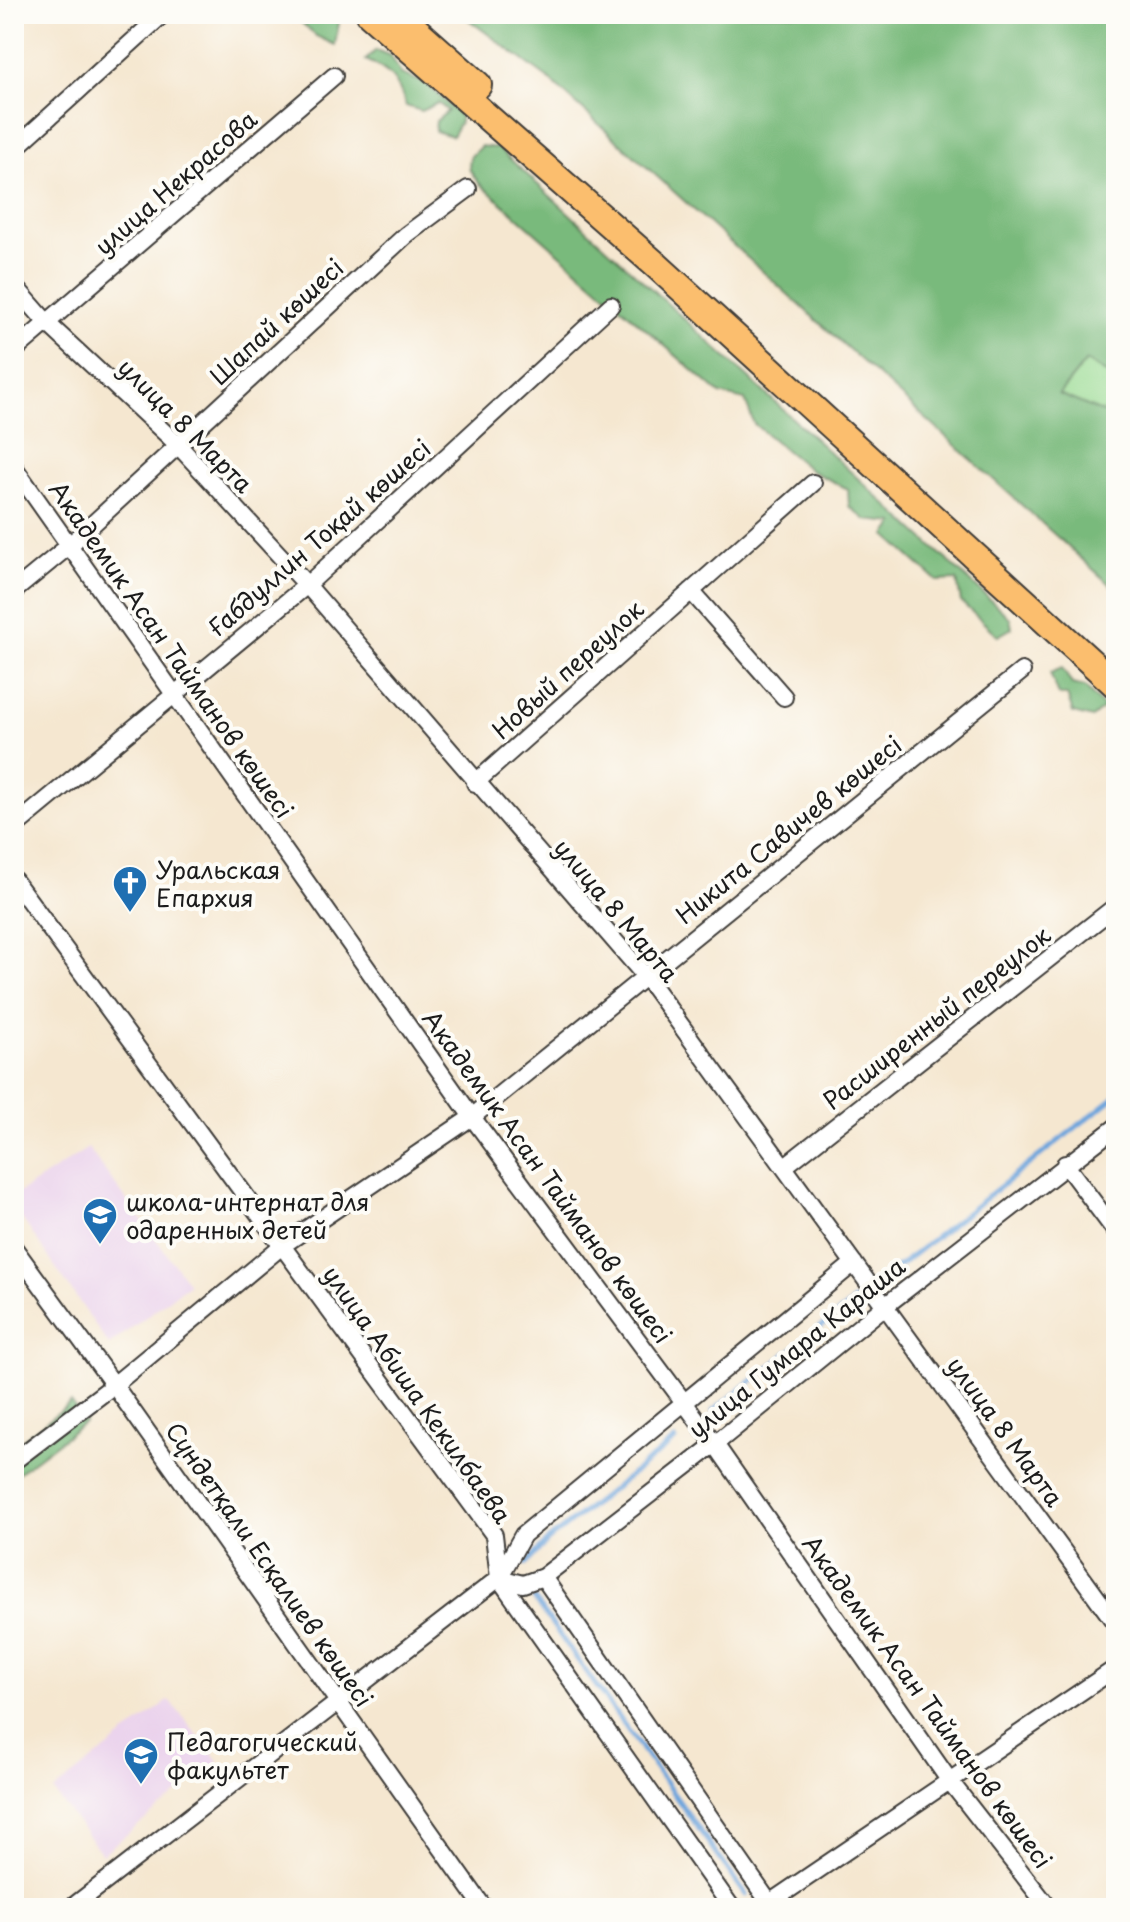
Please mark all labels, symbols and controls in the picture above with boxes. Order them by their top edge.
street label: улица Некрасова [86,101,264,263]
street label: Шапай көшесі [201,249,351,393]
street label: улица 8 Марта [110,349,262,501]
street label: Ғабдуллин Тоқай көшесі [200,430,438,644]
street label: Академик Асан Тайманов көшесі [41,473,303,825]
street label: Новый переулок [483,590,651,747]
street label: Никита Савичев көшесі [667,726,909,932]
street label: улица 8 Марта [546,830,688,990]
place label: Уральская Епархия [156,851,280,915]
church icon: Уральская Епархия [111,864,149,914]
street label: Расширенный переулок [815,916,1058,1117]
street label: Академик Асан Тайманов көшесі [414,1002,682,1350]
place label: школа-интернат для одаренных детей [126,1183,370,1247]
school or university icon: школа-интернат для одаренных детей [81,1196,119,1246]
street label: улица Гумара Караша [680,1248,912,1446]
street label: улица Абиша Кекилбаева [315,1258,521,1530]
street label: улица 8 Марта [939,1348,1073,1514]
street label: Сүндетқали Есқалиев көшесі [158,1414,382,1714]
street label: Академик Асан Тайманов көшесі [794,1527,1062,1875]
place label: Педагогический факультет [167,1723,358,1787]
school or university icon: Педагогический факультет [122,1736,160,1786]

